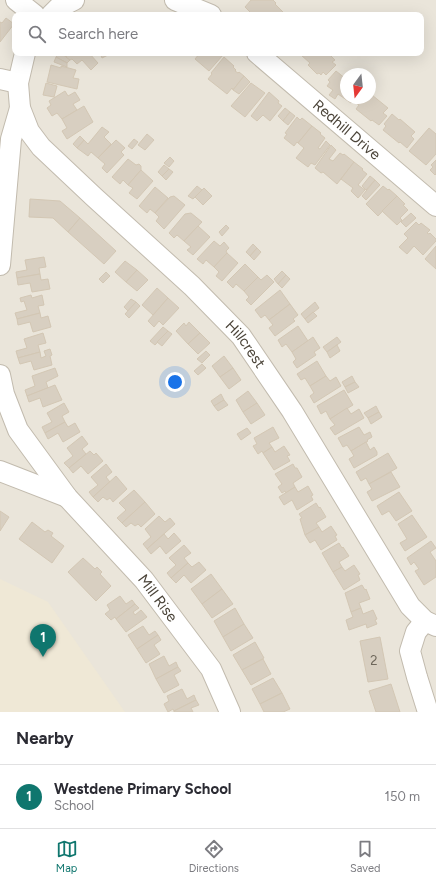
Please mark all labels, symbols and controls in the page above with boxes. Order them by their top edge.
search box [12,12,424,56]
icon: search [26,23,48,45]
text: Search here [58,25,138,43]
north arrow [340,68,376,104]
street label: Redhill Drive [309,96,384,164]
street label: Hillcrest [222,316,269,372]
your location [165,372,185,392]
street label: Mill Rise [134,571,181,625]
pin: 1 [30,624,56,657]
house number: 2 [370,653,378,668]
text: Nearby [16,728,74,748]
text: Westdene Primary School [54,780,232,798]
text: 1 [26,789,32,804]
text: 150 m [385,789,420,804]
text: School [54,798,94,813]
tab: Map [56,838,78,875]
tab: Directions [189,838,239,875]
tab: Saved [350,838,380,875]

